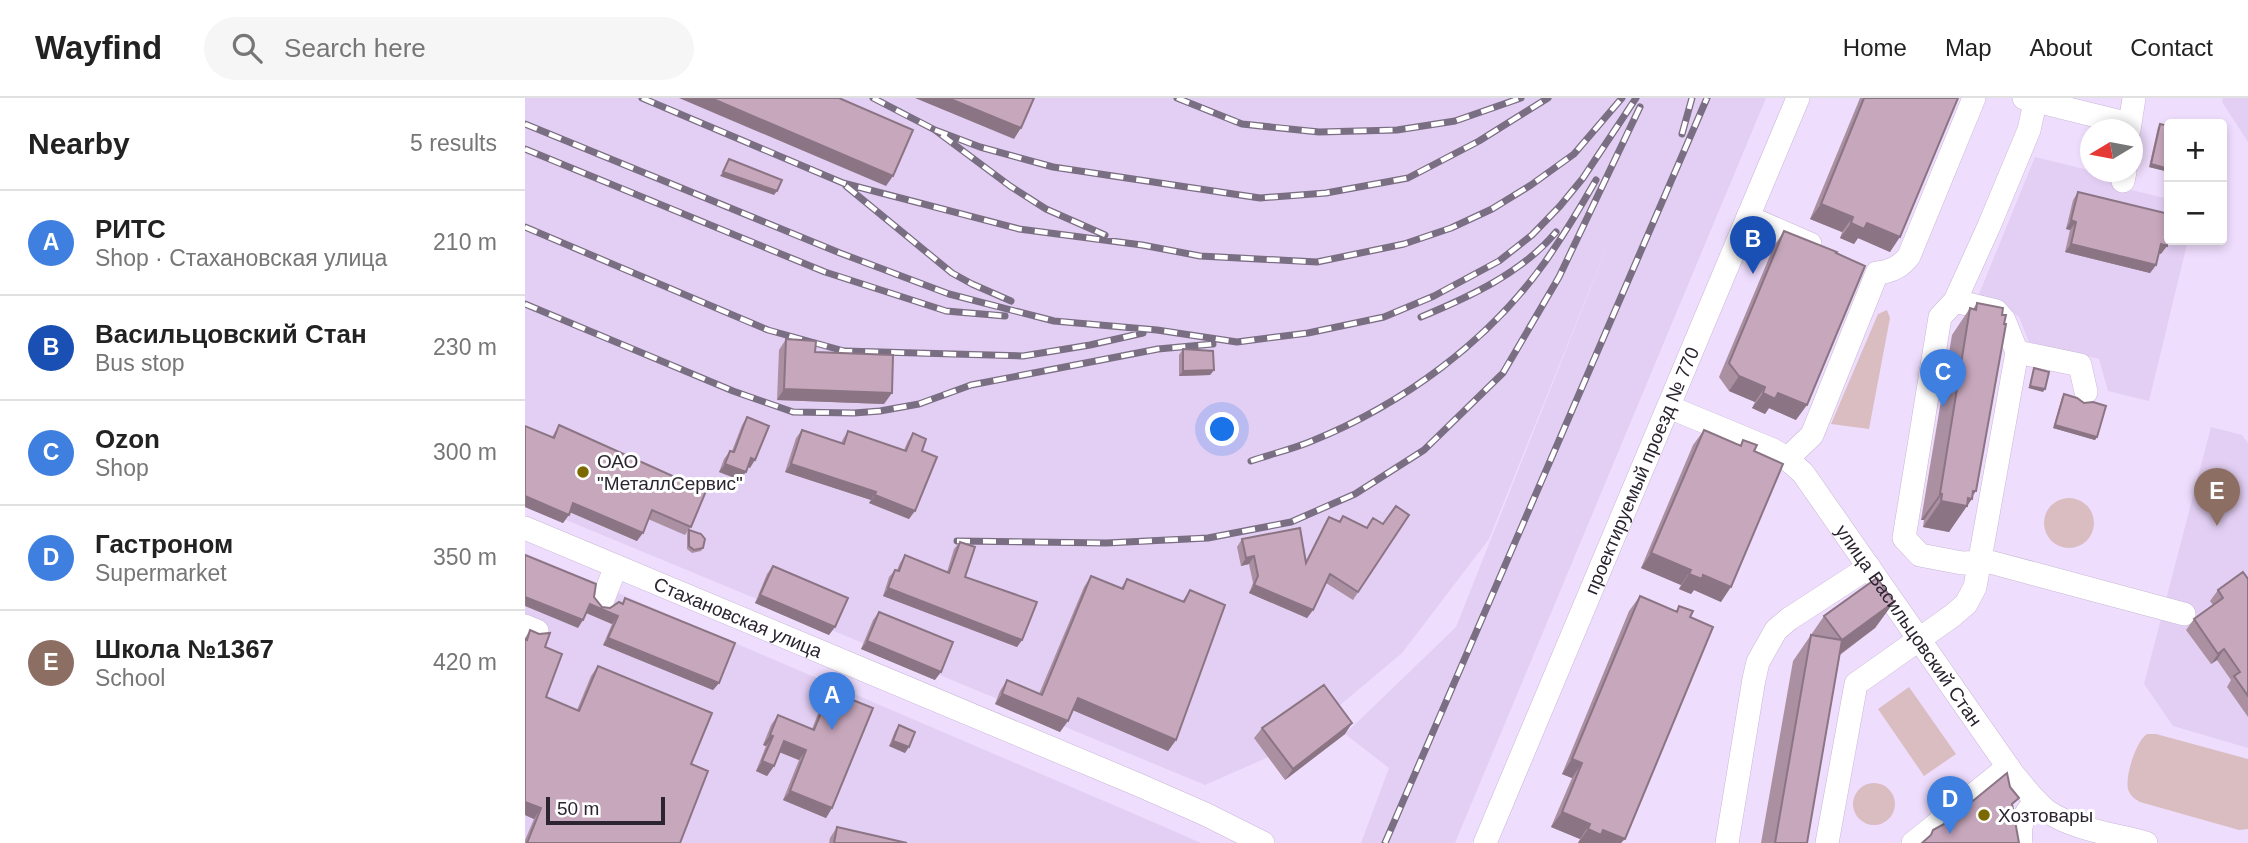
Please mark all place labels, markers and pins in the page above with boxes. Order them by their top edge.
pin: B [1730,216,1776,274]
pin: C [1920,349,1966,407]
place label: ОАО "МеталлСервис" [597,451,743,494]
marker: ОАО "МеталлСервис" [575,464,591,480]
pin: E [2194,468,2240,526]
pin: A [809,672,855,730]
pin: D [1927,776,1973,834]
place label: Хозтовары [1998,805,2093,826]
marker: Хозтовары [1976,807,1992,823]

